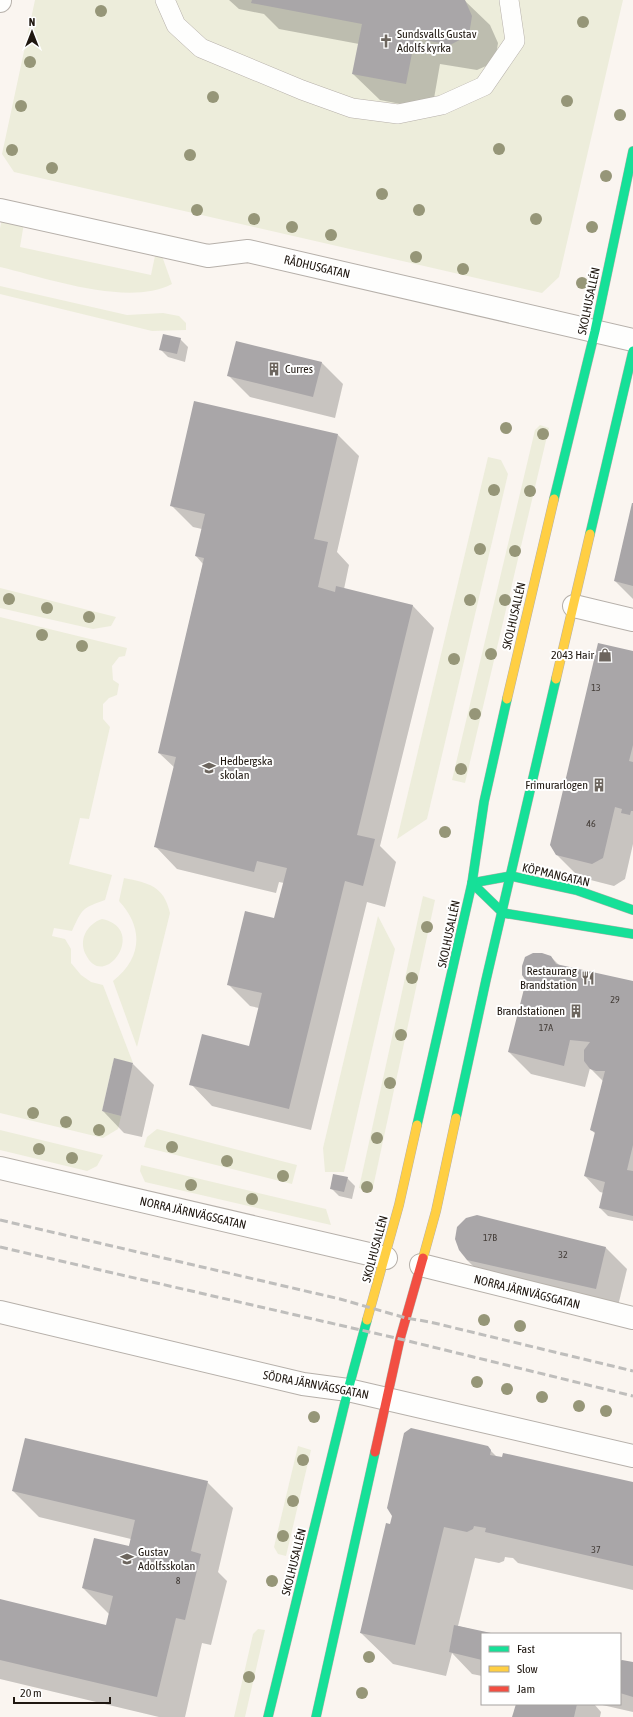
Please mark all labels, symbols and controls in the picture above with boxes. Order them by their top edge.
north arrow [12,12,52,52]
text: N [29,16,35,28]
place label: Sundsvalls Gustav Adolfs kyrka [397,27,477,55]
church icon: Sundsvalls Gustav Adolfs kyrka [378,33,394,49]
street label: RÅDHUSGATAN [283,253,351,281]
street label: SKOLHUSALLÉN [575,266,603,336]
building icon: Curres [266,361,282,377]
place label: Curres [285,362,313,376]
street label: SKOLHUSALLÉN [499,581,529,651]
shop icon: 2043 Hair [597,647,613,663]
place label: 2043 Hair [551,648,594,662]
house number: 13 [591,682,601,693]
place label: Hedbergska skolan [220,754,273,782]
school or university icon: Hedbergska skolan [201,760,217,776]
building icon: Frimurarlogen [591,777,607,793]
place label: Frimurarlogen [525,778,588,792]
house number: 46 [586,818,596,829]
street label: KÖPMANGATAN [521,860,591,890]
street label: SKOLHUSALLÉN [435,899,463,969]
place label: Restaurang Brandstation [520,964,578,992]
restaurant icon: Restaurang Brandstation [580,970,596,986]
house number: 29 [610,994,620,1005]
building icon: Brandstationen [568,1003,584,1019]
place label: Brandstationen [497,1004,565,1018]
house number: 17A [539,1022,553,1033]
street label: NORRA JÄRNVÄGSGATAN [138,1194,248,1232]
street label: SKOLHUSALLÉN [359,1214,391,1284]
house number: 17B [483,1232,497,1243]
house number: 32 [558,1249,568,1260]
street label: NORRA JÄRNVÄGSGATAN [473,1272,581,1312]
street label: SÖDRA JÄRNVÄGSGATAN [262,1368,370,1402]
street label: SKOLHUSALLÉN [279,1527,309,1597]
house number: 37 [591,1544,601,1555]
place label: Gustav Adolfsskolan [138,1545,195,1573]
school or university icon: Gustav Adolfsskolan [119,1551,135,1567]
house number: 8 [176,1575,181,1586]
legend [481,1633,621,1705]
text: Fast [517,1642,535,1656]
text: Slow [517,1662,538,1676]
scale bar [14,1679,110,1705]
text: Jam [517,1682,535,1696]
text: 20 m [20,1686,42,1700]

